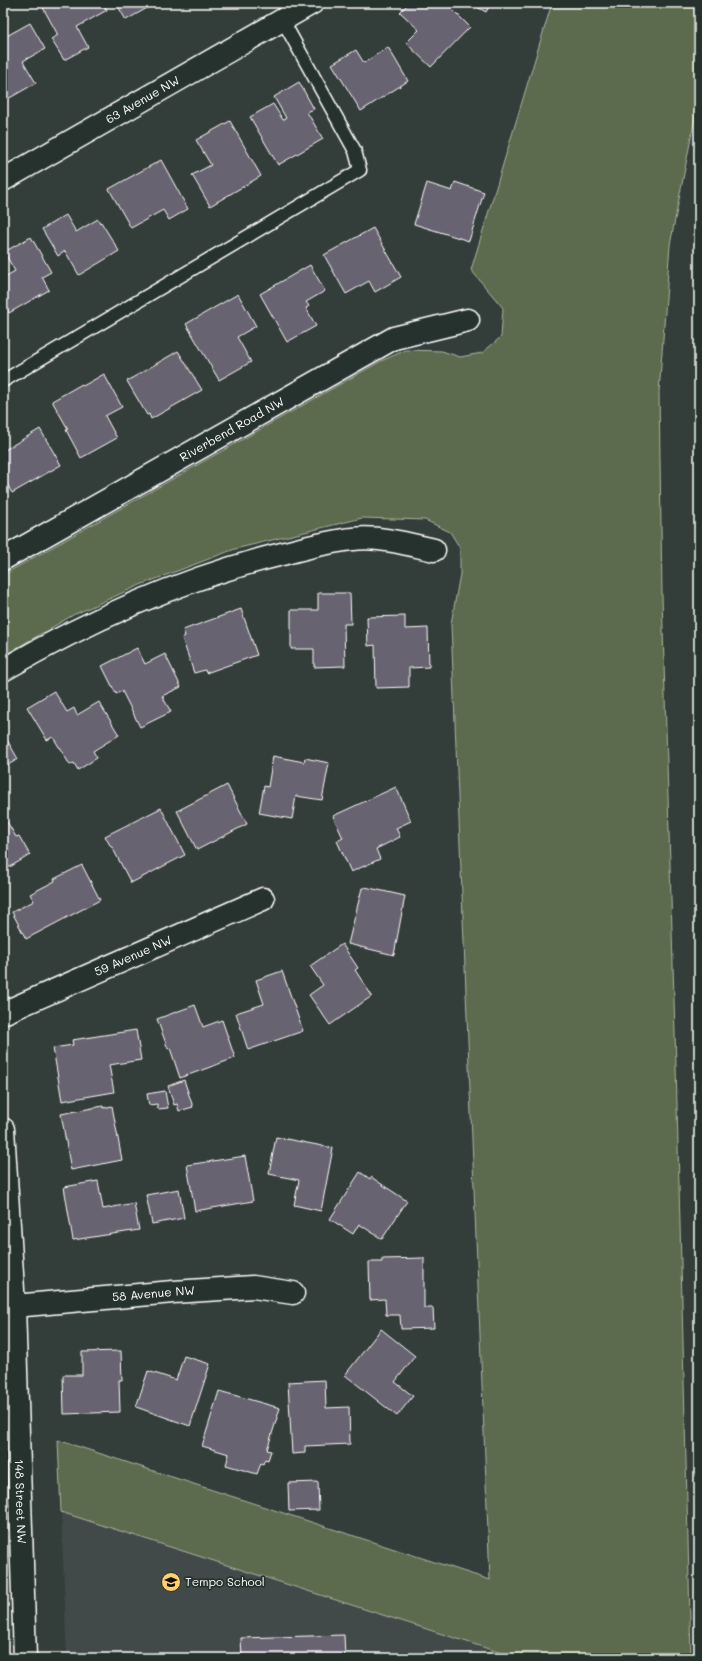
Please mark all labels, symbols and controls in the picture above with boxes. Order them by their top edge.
street label: 63 Avenue NW [102,72,182,127]
street label: Riverbend Road NW [176,393,287,465]
street label: 59 Avenue NW [92,931,174,979]
street label: 58 Avenue NW [111,1282,195,1304]
street label: 148 Street NW [12,1459,30,1544]
school or university icon: Tempo School [160,1571,182,1593]
place label: Tempo School [185,1573,265,1589]

